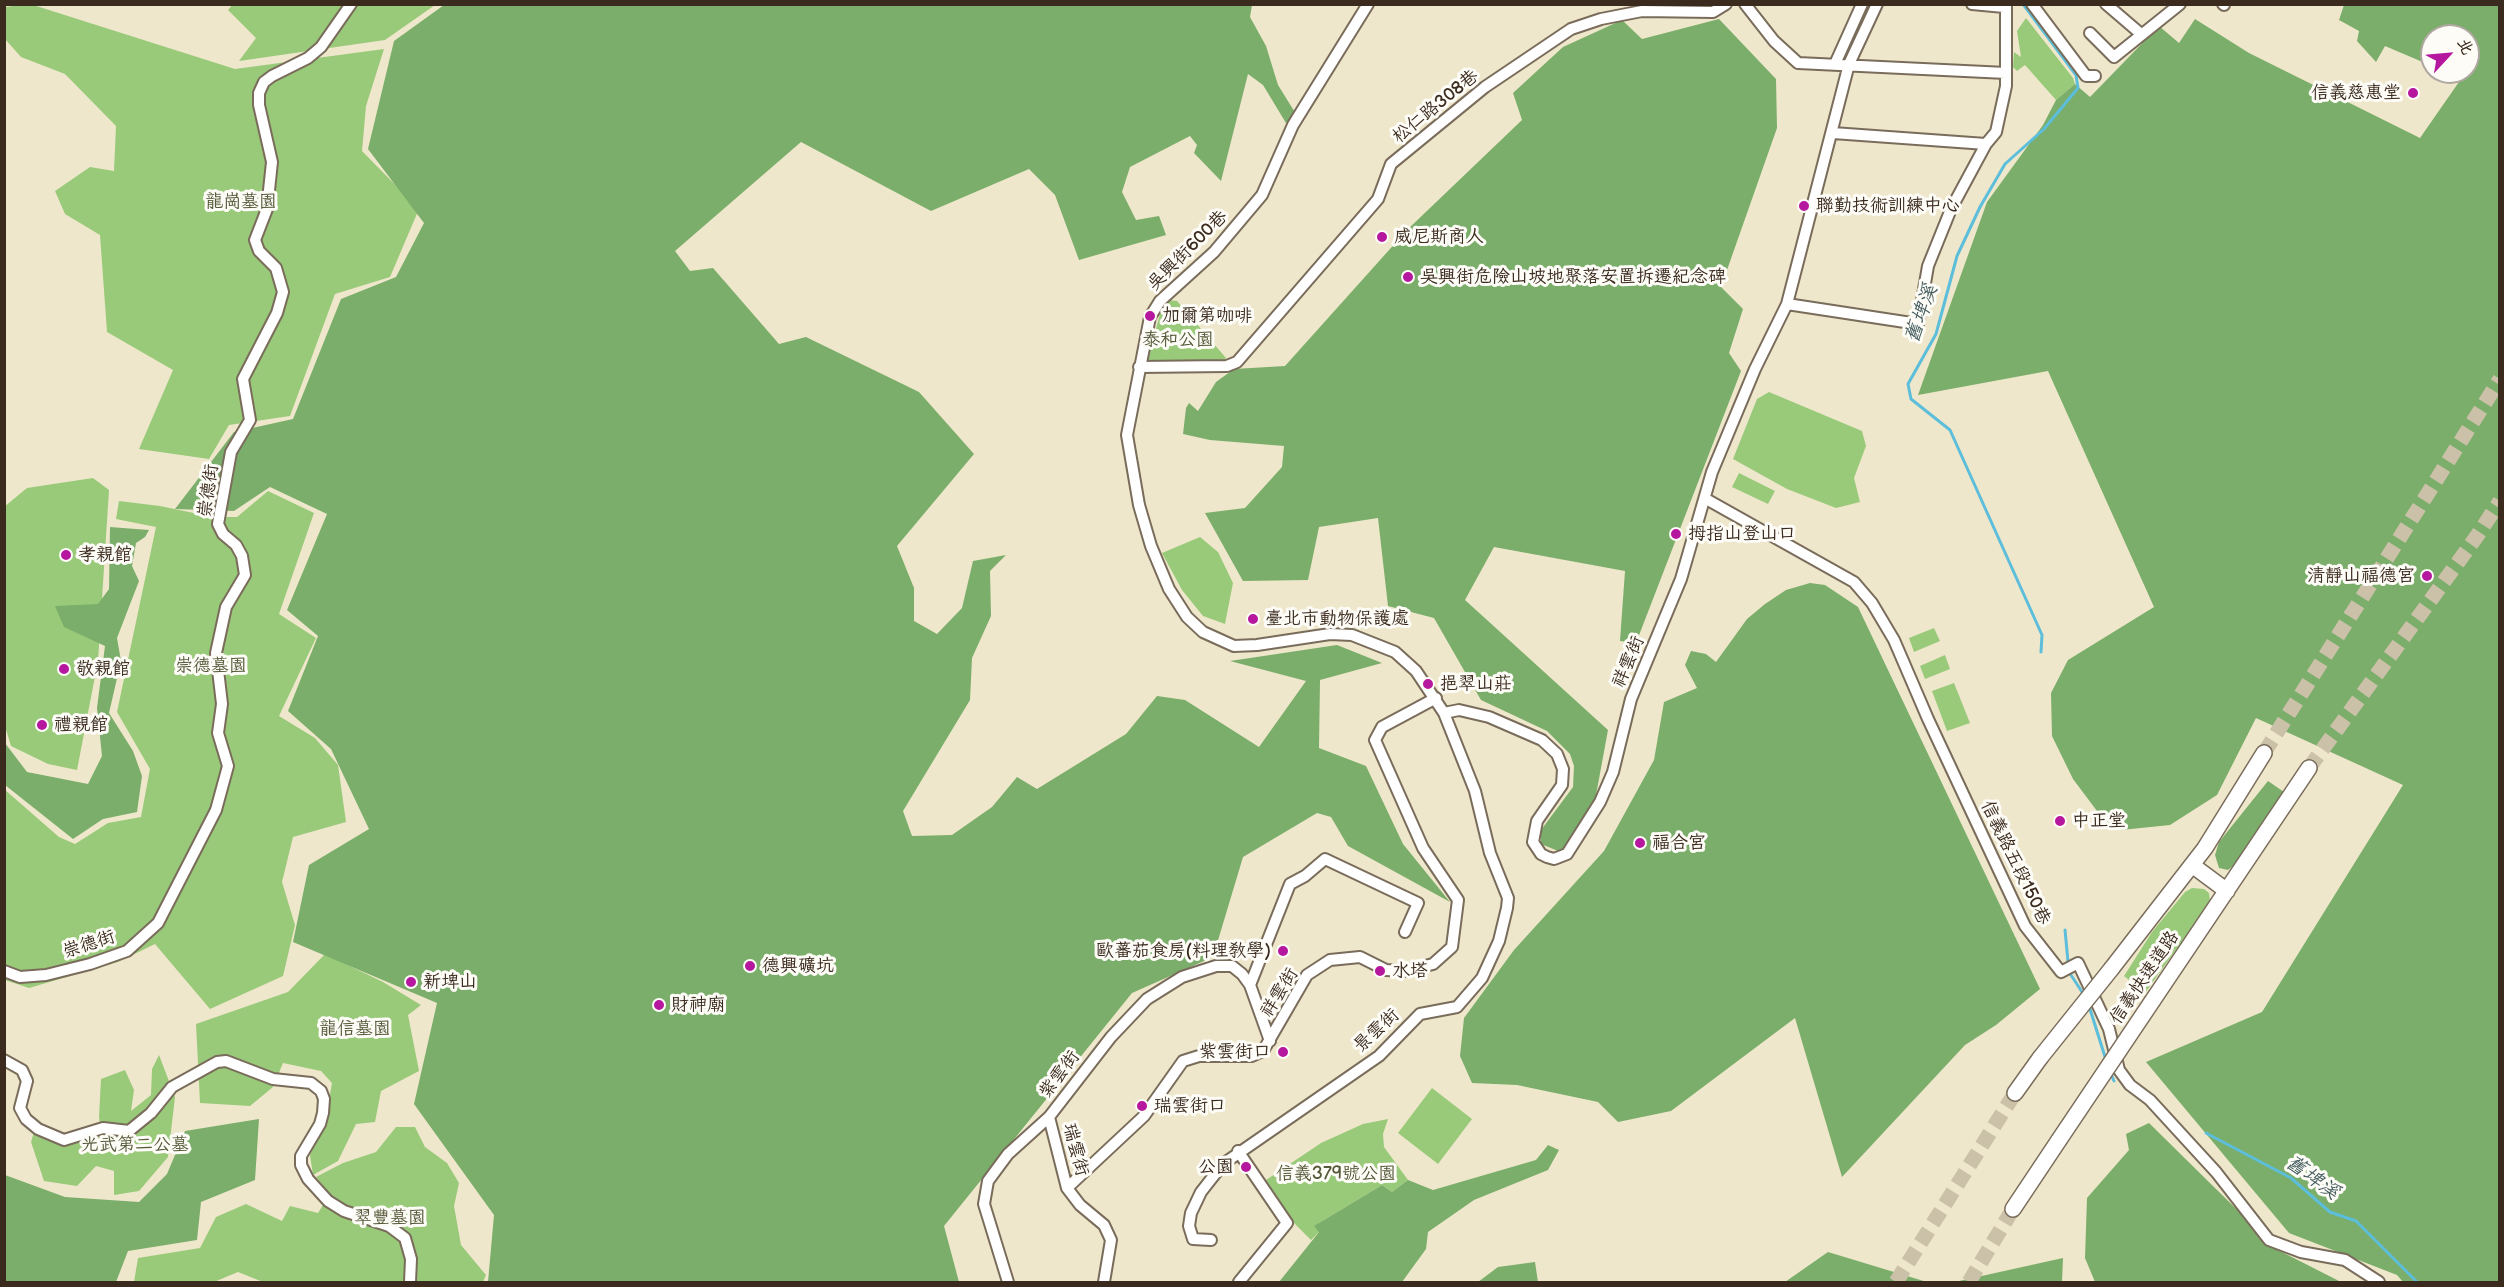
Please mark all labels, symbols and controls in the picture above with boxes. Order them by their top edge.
north arrow [2420,24,2480,84]
text: 北 [2453,35,2477,58]
street label: 松仁路308巷 [1389,66,1483,148]
place label: 信義慈惠堂 [2311,82,2401,104]
marker: 信義慈惠堂 [2406,86,2420,100]
park label: 龍崗墓園 [205,191,277,213]
place label: 聯勤技術訓練中心 [1816,195,1960,217]
marker: 聯勤技術訓練中心 [1797,199,1811,213]
street label: 吳興街600巷 [1144,207,1232,295]
place label: 威尼斯商人 [1394,226,1484,248]
marker: 威尼斯商人 [1375,230,1389,244]
place label: 吳興街危險山坡地聚落安置拆遷紀念碑 [1420,266,1726,288]
marker: 吳興街危險山坡地聚落安置拆遷紀念碑 [1401,270,1415,284]
water label: 舊埤溪 [1900,282,1944,346]
place label: 加爾第咖啡 [1162,305,1252,327]
marker: 加爾第咖啡 [1143,309,1157,323]
park label: 泰和公園 [1142,329,1214,351]
street label: 崇德街 [195,463,223,519]
place label: 拇指山登山口 [1688,523,1796,545]
marker: 拇指山登山口 [1669,527,1683,541]
place label: 孝親館 [78,544,132,566]
marker: 孝親館 [59,548,73,562]
place label: 清靜山福德宮 [2307,565,2415,587]
marker: 清靜山福德宮 [2420,569,2434,583]
place label: 臺北市動物保護處 [1265,608,1409,630]
marker: 臺北市動物保護處 [1246,612,1260,626]
street label: 祥雲街 [1609,633,1649,691]
park label: 崇德墓園 [175,655,247,677]
place label: 敬親館 [76,658,130,680]
marker: 敬親館 [57,662,71,676]
place label: 挹翠山莊 [1440,673,1512,695]
marker: 挹翠山莊 [1421,677,1435,691]
place label: 禮親館 [54,714,108,736]
marker: 禮親館 [35,718,49,732]
street label: 信義路五段150巷 [1976,797,2054,929]
place label: 中正堂 [2072,810,2126,832]
marker: 中正堂 [2053,814,2067,828]
place label: 福合宮 [1652,832,1706,854]
marker: 福合宮 [1633,836,1647,850]
street label: 崇德街 [60,926,118,964]
street label: 信義快速道路 [2106,927,2184,1029]
place label: 歐蕃茄食房(料理教學) [1096,940,1271,962]
marker: 歐蕃茄食房(料理教學) [1276,944,1290,958]
place label: 德興礦坑 [762,955,834,977]
marker: 德興礦坑 [743,959,757,973]
place label: 水塔 [1392,960,1428,982]
street label: 祥雲街 [1257,964,1303,1022]
marker: 水塔 [1373,964,1387,978]
place label: 新埤山 [423,971,477,993]
marker: 新埤山 [404,975,418,989]
place label: 財神廟 [671,994,725,1016]
marker: 財神廟 [652,998,666,1012]
street label: 景雲街 [1350,1005,1404,1057]
park label: 龍信墓園 [319,1018,391,1040]
place label: 紫雲街口 [1199,1041,1271,1063]
marker: 紫雲街口 [1276,1045,1290,1059]
street label: 紫雲街 [1035,1047,1085,1103]
place label: 瑞雲街口 [1154,1095,1226,1117]
marker: 瑞雲街口 [1135,1099,1149,1113]
street label: 瑞雲街 [1058,1121,1092,1179]
park label: 光武第二公墓 [81,1134,189,1156]
water label: 舊埤溪 [2281,1151,2343,1205]
place label: 公園 [1198,1156,1234,1178]
marker: 公園 [1239,1160,1253,1174]
park label: 信義379號公園 [1276,1163,1396,1185]
park label: 翠豐墓園 [354,1207,426,1229]

